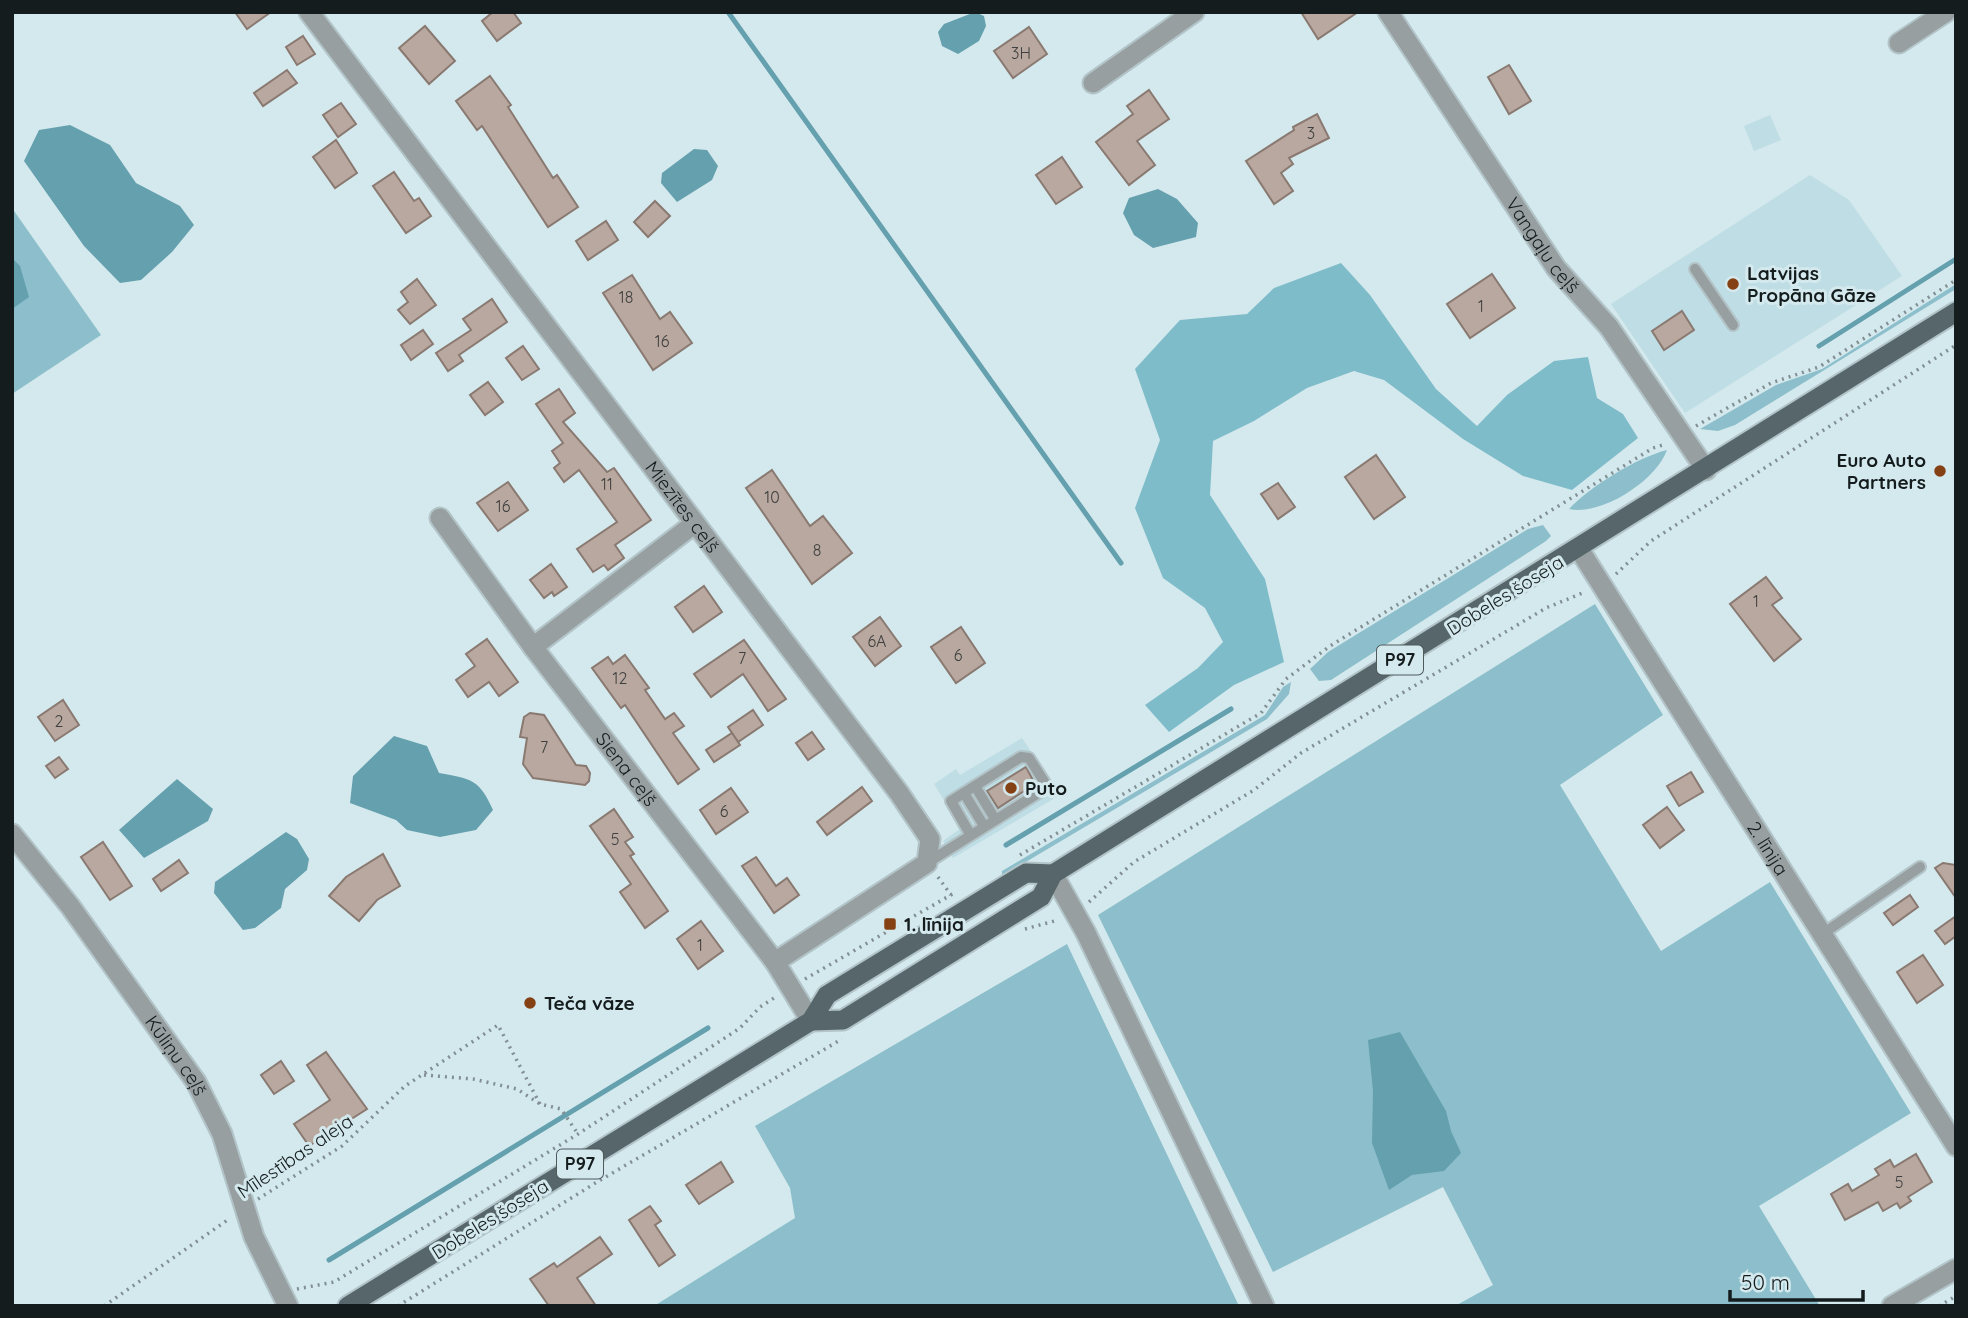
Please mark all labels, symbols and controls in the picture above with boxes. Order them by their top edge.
house number: 3H [1011,43,1031,63]
house number: 3 [1307,123,1315,143]
street label: Vangaļu ceļš [1501,193,1585,298]
place label: Latvijas Propāna Gāze [1747,261,1876,307]
marker: Latvijas Propāna Gāze [1725,276,1741,292]
house number: 18 [619,287,633,307]
house number: 1 [1478,296,1484,316]
house number: 16 [655,331,670,351]
place label: Euro Auto Partners [1837,448,1926,494]
street label: Miezītes ceļš [640,456,725,557]
marker: Euro Auto Partners [1932,463,1948,479]
house number: 11 [601,474,613,494]
house number: 10 [764,487,780,507]
house number: 16 [496,496,511,516]
house number: 8 [813,540,821,560]
street label: Dobeles šoseja [1442,550,1568,640]
house number: 1 [1753,591,1759,611]
house number: 6A [868,631,886,651]
house number: 6 [954,645,963,665]
road number: P97 [1377,646,1423,674]
house number: 7 [738,648,746,668]
house number: 12 [613,668,628,688]
house number: 2 [55,711,64,731]
street label: Siena ceļš [591,727,663,811]
house number: 7 [540,737,548,757]
place label: Puto [1025,776,1067,800]
marker: Puto [1003,780,1019,796]
house number: 6 [720,801,729,821]
street label: 2. līnija [1742,817,1794,880]
house number: 5 [611,829,619,849]
place label: 1. līnija [904,912,964,936]
marker: 1. līnija [882,916,898,932]
house number: 1 [697,935,703,955]
place label: Teča vāze [544,991,635,1015]
marker: Teča vāze [522,995,538,1011]
street label: Kūliņu ceļš [140,1011,213,1099]
street label: Mīlestības aleja [233,1108,357,1204]
road number: P97 [557,1149,603,1178]
house number: 5 [1895,1172,1903,1192]
street label: Dobeles šoseja [427,1174,553,1264]
scale bar [1730,1258,1863,1302]
text: 50 m [1741,1269,1790,1295]

